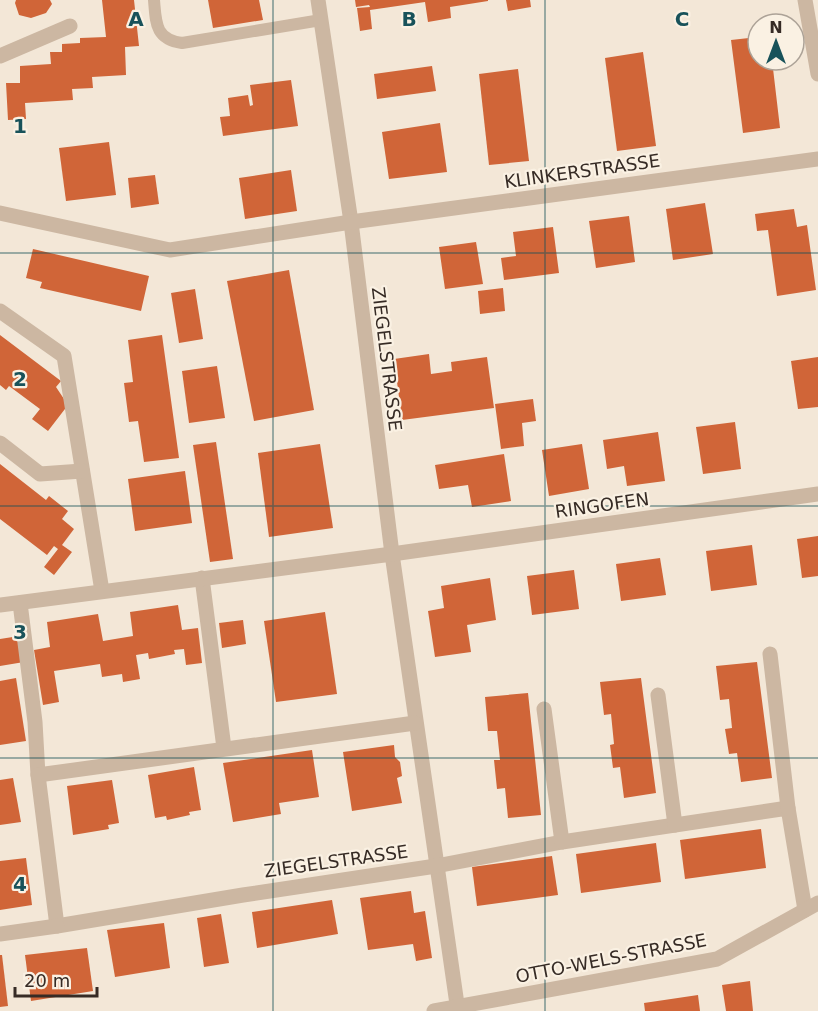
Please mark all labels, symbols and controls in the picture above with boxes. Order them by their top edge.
text: A [128,7,144,31]
text: B [401,7,417,31]
text: C [675,7,689,31]
north arrow [746,12,806,72]
text: N [769,18,783,37]
text: 1 [13,114,27,138]
street label: KLINKERSTRASSE [503,150,661,192]
street label: ZIEGELSTRASSE [368,286,406,432]
text: 2 [13,367,27,391]
street label: RINGOFEN [554,488,650,522]
text: 3 [13,620,27,644]
street label: ZIEGELSTRASSE [263,841,409,881]
text: 4 [13,872,27,896]
street label: OTTO-WELS-STRASSE [514,929,708,987]
scale bar [15,960,98,998]
text: 20 m [24,970,70,991]

